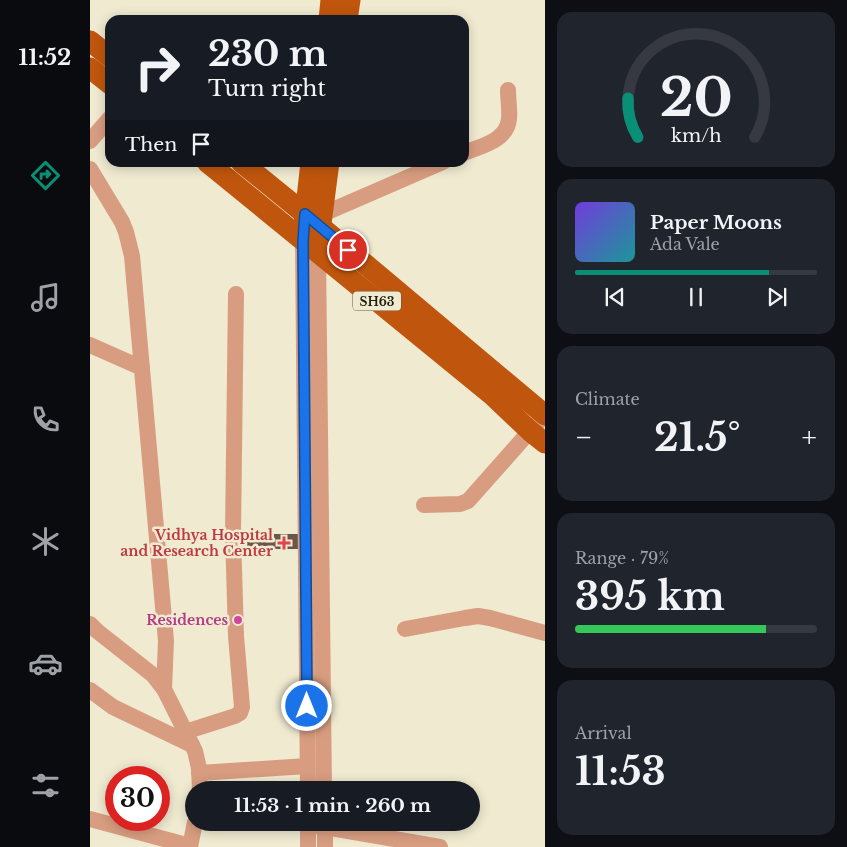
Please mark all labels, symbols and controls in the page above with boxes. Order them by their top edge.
text: 230 m [208,32,328,75]
icon: right [125,35,190,100]
text: 11:52 [19,44,71,71]
text: 20 [659,66,733,130]
text: Turn right [208,75,326,102]
text: km/h [671,125,721,147]
icon: arrive [187,130,215,158]
text: Then [125,133,177,156]
icon: directions [28,158,63,193]
text: Paper Moons [650,211,782,234]
pin [327,229,369,271]
text: Ada Vale [650,234,720,254]
icon: arrive [334,236,362,264]
icon: music [28,280,63,315]
icon: previous [601,283,629,311]
icon: pause [682,283,710,311]
icon: next [763,283,791,311]
road number: SH63 [353,292,401,310]
text: Climate [575,389,640,409]
icon: phone [28,402,63,437]
text: 21.5° [654,414,740,461]
text: − [575,420,593,455]
text: + [802,420,817,455]
icon: climate [28,524,63,559]
place label: Vidhya Hospital and Research Center [120,526,273,560]
marker: Vidhya Hospital and Research Center [277,536,291,550]
text: Range · 79% [575,548,669,568]
text: 395 km [575,573,725,620]
place label: Residences [146,611,228,629]
marker: Residences [232,614,244,626]
icon: car [28,646,63,681]
position arrow [280,679,332,731]
text: Arrival [575,723,632,743]
text: 11:53 [575,748,666,795]
speed limit sign: 30 [105,766,170,831]
icon: filters [28,768,63,803]
text: 11:53 · 1 min · 260 m [234,794,431,817]

